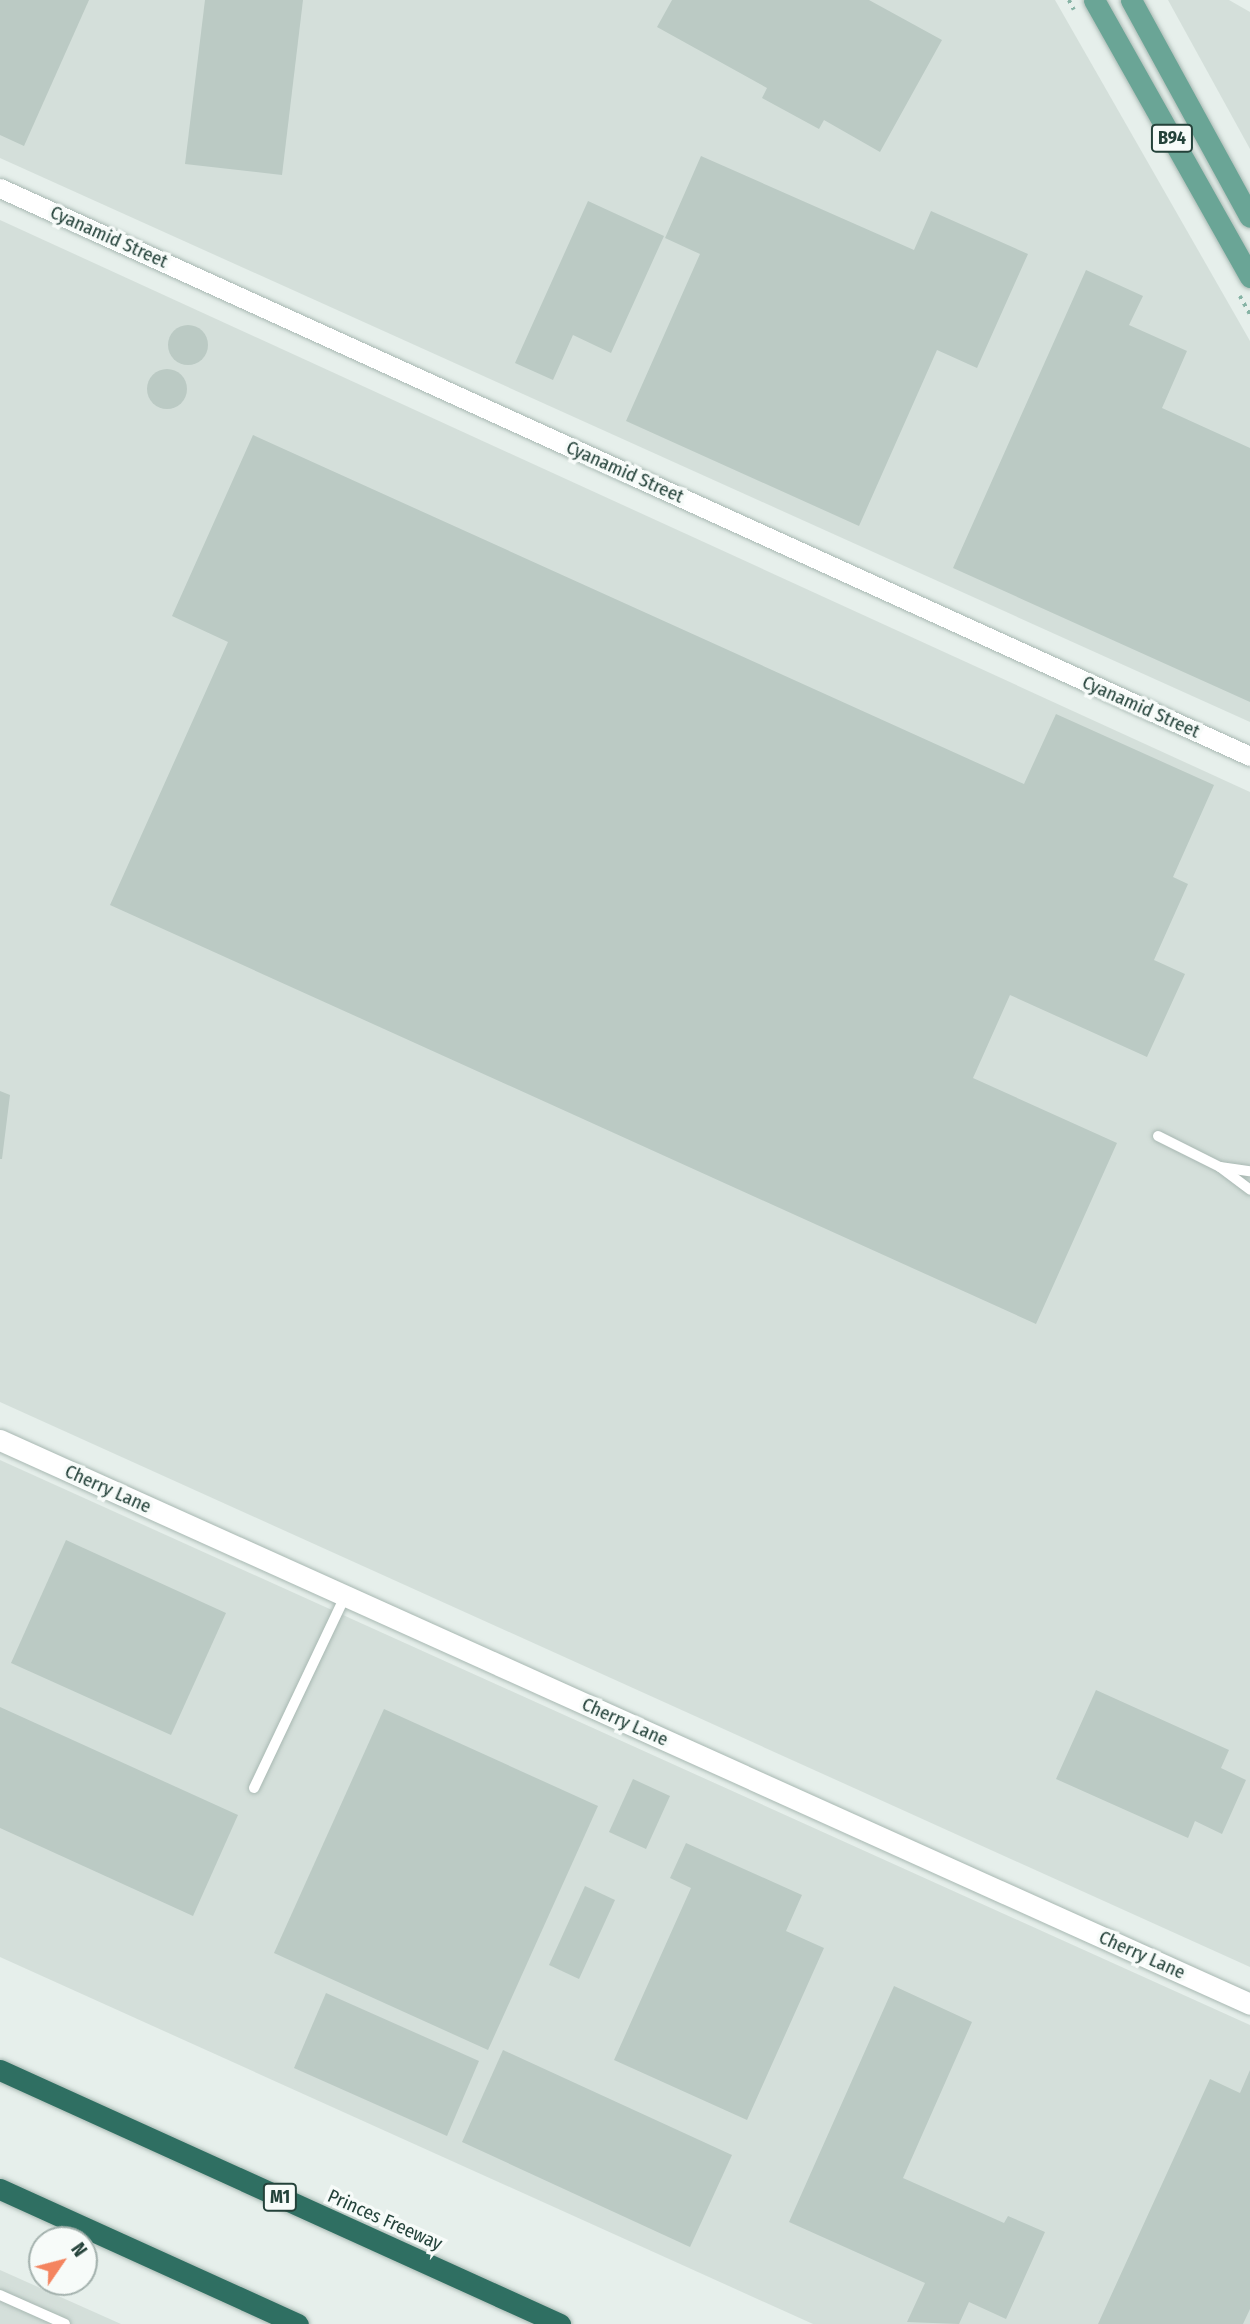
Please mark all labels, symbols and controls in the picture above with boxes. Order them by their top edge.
road number: B94 [1149,124,1195,153]
street label: Cyanamid Street [47,201,171,273]
street label: Cyanamid Street [563,436,687,508]
street label: Cyanamid Street [1079,671,1203,743]
street label: Cherry Lane [61,1460,155,1518]
street label: Cherry Lane [578,1693,672,1751]
street label: Cherry Lane [1095,1926,1189,1984]
road number: M1 [262,2182,298,2211]
street label: Princes Freeway [324,2185,446,2255]
north arrow [28,2226,98,2296]
text: N [66,2239,92,2261]

